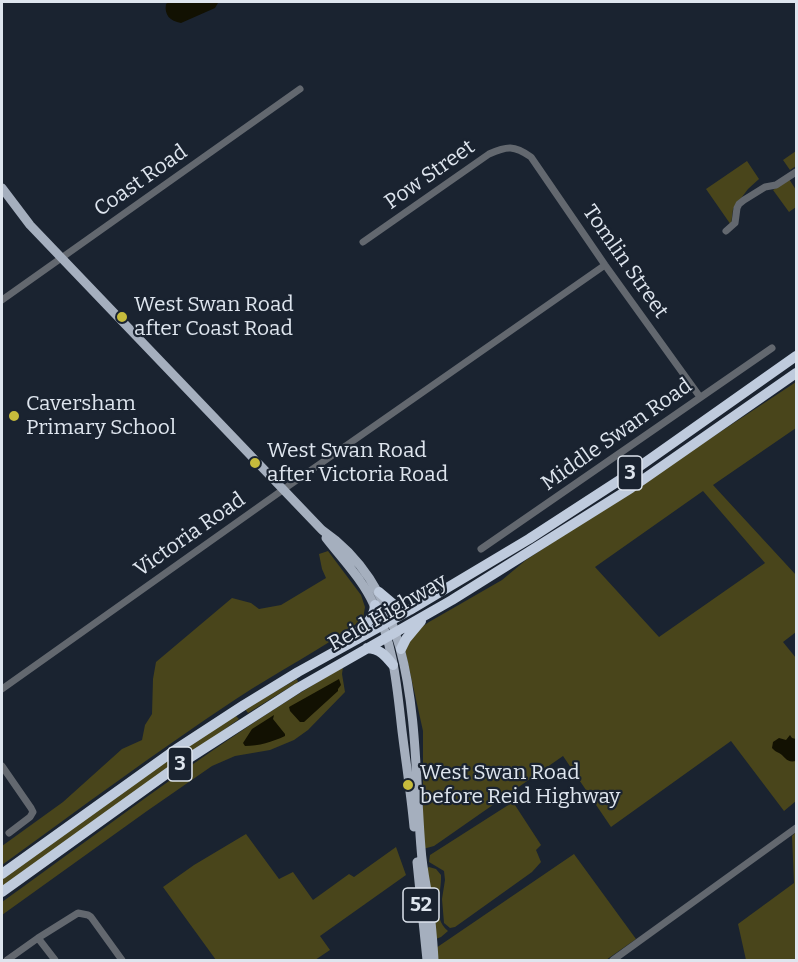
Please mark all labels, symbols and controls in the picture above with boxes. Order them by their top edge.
street label: Pow Street [380,135,480,215]
street label: Coast Road [90,140,192,222]
street label: Tomlin Street [577,201,673,323]
place label: West Swan Road after Coast Road [134,292,294,342]
marker: West Swan Road after Coast Road [115,310,129,324]
street label: Middle Swan Road [537,374,697,496]
place label: Caversham Primary School [26,391,176,441]
marker: Caversham Primary School [7,409,21,423]
place label: West Swan Road after Victoria Road [267,438,448,488]
marker: West Swan Road after Victoria Road [248,456,262,470]
road number: 3 [618,456,642,490]
street label: Victoria Road [130,487,250,583]
street label: Reid Highway [324,569,452,657]
road number: 3 [168,747,192,781]
place label: West Swan Road before Reid Highway [420,760,620,810]
marker: West Swan Road before Reid Highway [401,778,415,792]
road number: 52 [403,888,439,922]

